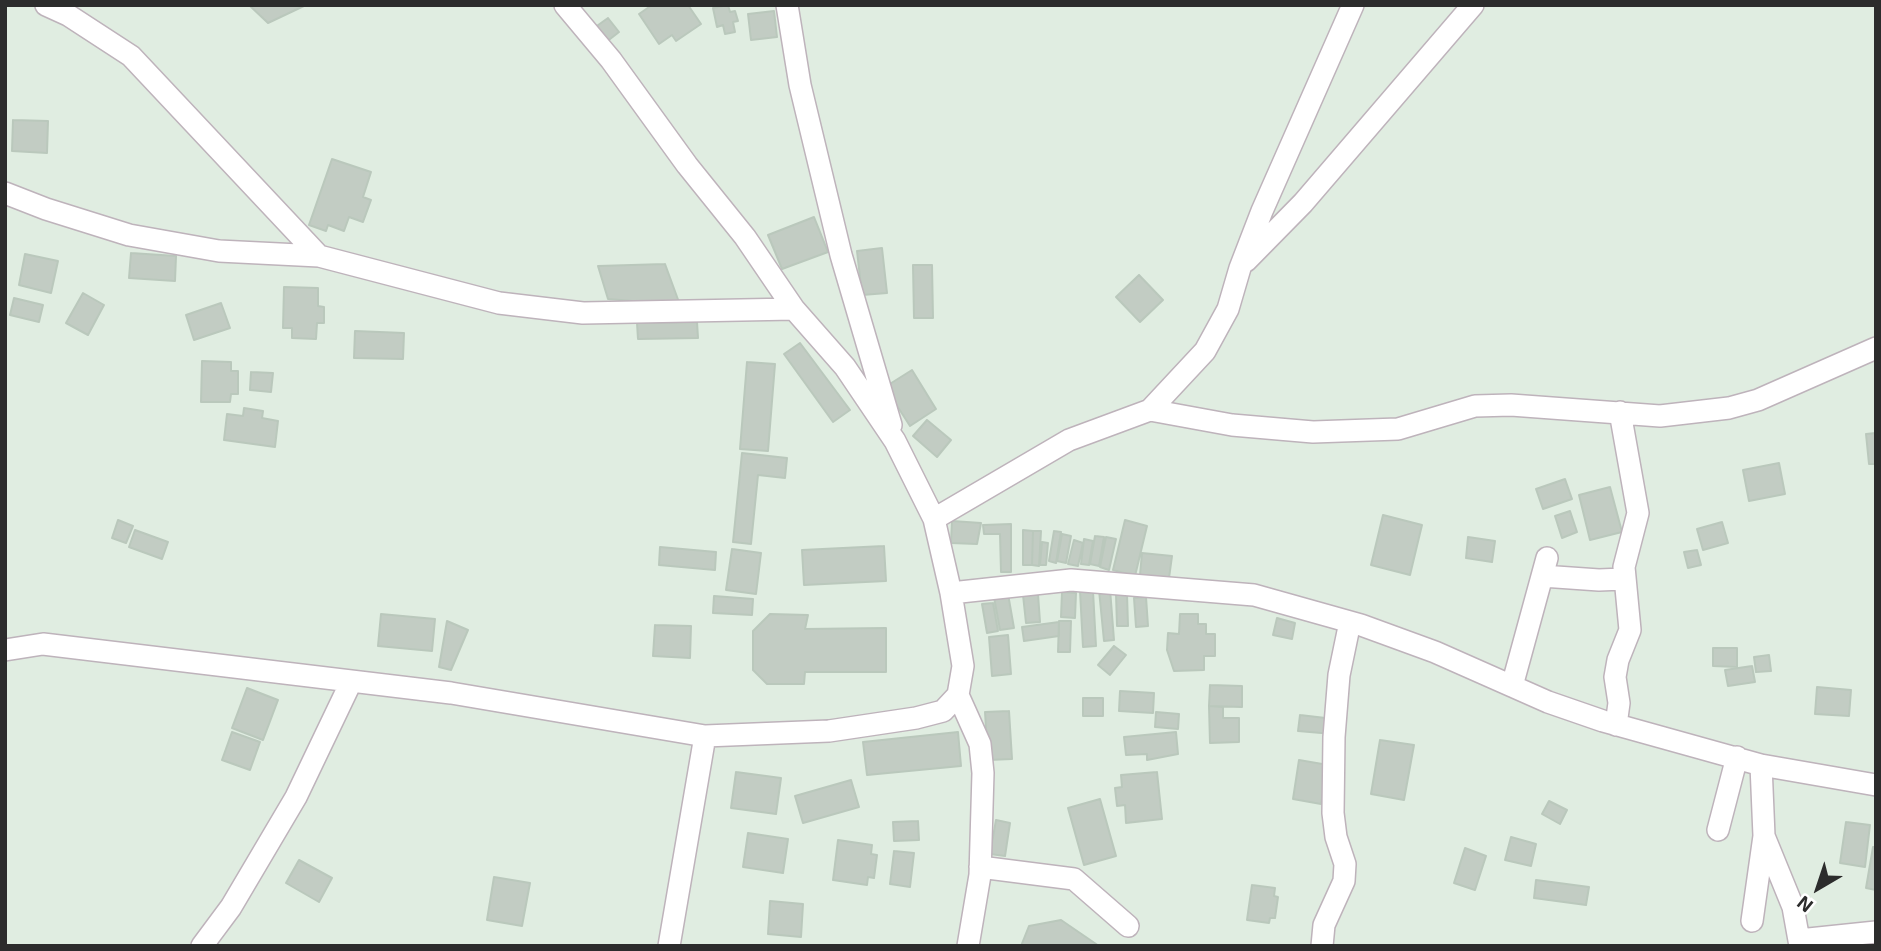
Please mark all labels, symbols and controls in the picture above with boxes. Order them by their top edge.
north arrow [1783,853,1853,923]
text: N [1792,891,1817,918]

